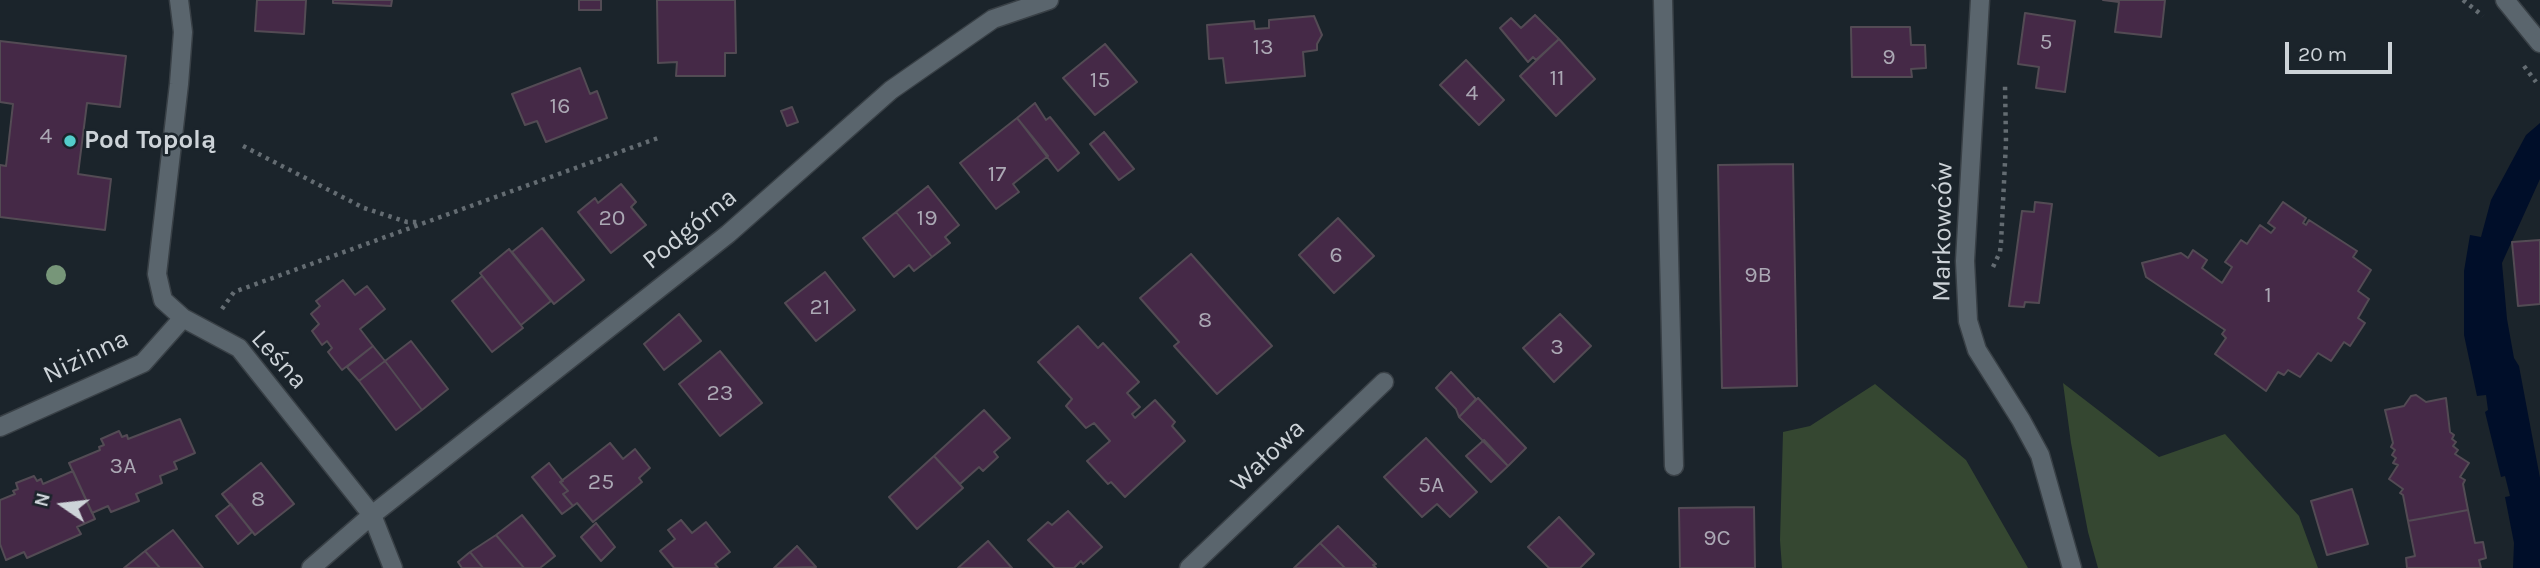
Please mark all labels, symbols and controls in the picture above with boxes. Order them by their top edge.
house number: 5 [2040,28,2052,56]
scale bar [2288,28,2395,72]
house number: 13 [1252,33,1274,61]
text: 20 m [2298,42,2347,66]
house number: 9 [1882,43,1896,71]
house number: 11 [1549,64,1565,92]
house number: 15 [1090,66,1110,94]
house number: 4 [1466,79,1478,107]
house number: 16 [550,92,570,120]
house number: 4 [40,122,52,150]
place label: Pod Topolą [84,125,216,157]
marker: Pod Topolą [62,133,78,149]
house number: 17 [988,160,1006,188]
street label: Markowców [1926,162,1960,302]
street label: Podgórna [637,182,743,276]
house number: 20 [599,204,625,232]
house number: 19 [917,204,937,232]
house number: 6 [1329,241,1343,269]
house number: 9B [1744,261,1772,289]
house number: 1 [2264,281,2272,309]
house number: 21 [810,293,830,321]
house number: 8 [1198,306,1212,334]
street label: Nizinna [38,323,134,391]
street label: Leśna [244,324,314,396]
house number: 3 [1550,333,1564,361]
house number: 23 [707,379,733,407]
street label: Wałowa [1224,413,1312,499]
house number: 3A [110,452,136,480]
house number: 25 [588,468,614,496]
north arrow [28,470,98,540]
house number: 5A [1418,471,1444,499]
house number: 8 [251,485,265,513]
text: N [30,491,55,509]
house number: 9C [1703,524,1731,552]

